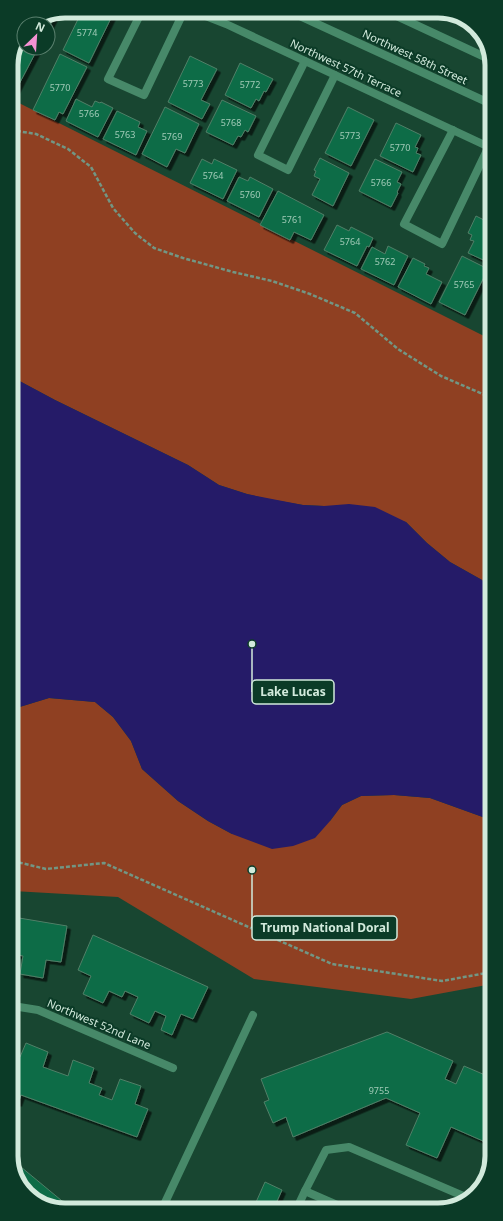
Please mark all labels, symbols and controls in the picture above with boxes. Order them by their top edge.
north arrow [16,16,56,56]
text: N [33,18,48,35]
house number: 5774 [77,26,97,39]
street label: Northwest 58th Street [360,26,470,87]
street label: Northwest 57th Terrace [288,35,404,100]
house number: 5773 [183,77,203,90]
house number: 5772 [240,78,260,91]
house number: 5770 [50,81,70,94]
house number: 5766 [79,107,99,120]
house number: 5768 [221,116,241,129]
house number: 5763 [115,128,135,141]
house number: 5773 [340,129,360,142]
house number: 5769 [162,130,182,143]
house number: 5770 [390,141,410,154]
house number: 5764 [203,169,223,182]
house number: 5766 [371,176,391,189]
house number: 5760 [240,188,260,201]
house number: 5761 [282,213,302,226]
house number: 5764 [340,235,360,248]
house number: 5762 [375,255,395,268]
house number: 5765 [454,278,474,291]
callout: Lake Lucas [252,680,334,704]
text: Lake Lucas [260,683,326,700]
callout: Trump National Doral [252,916,397,940]
text: Trump National Doral [261,919,390,936]
street label: Northwest 52nd Lane [45,995,153,1052]
house number: 9755 [369,1084,389,1097]

